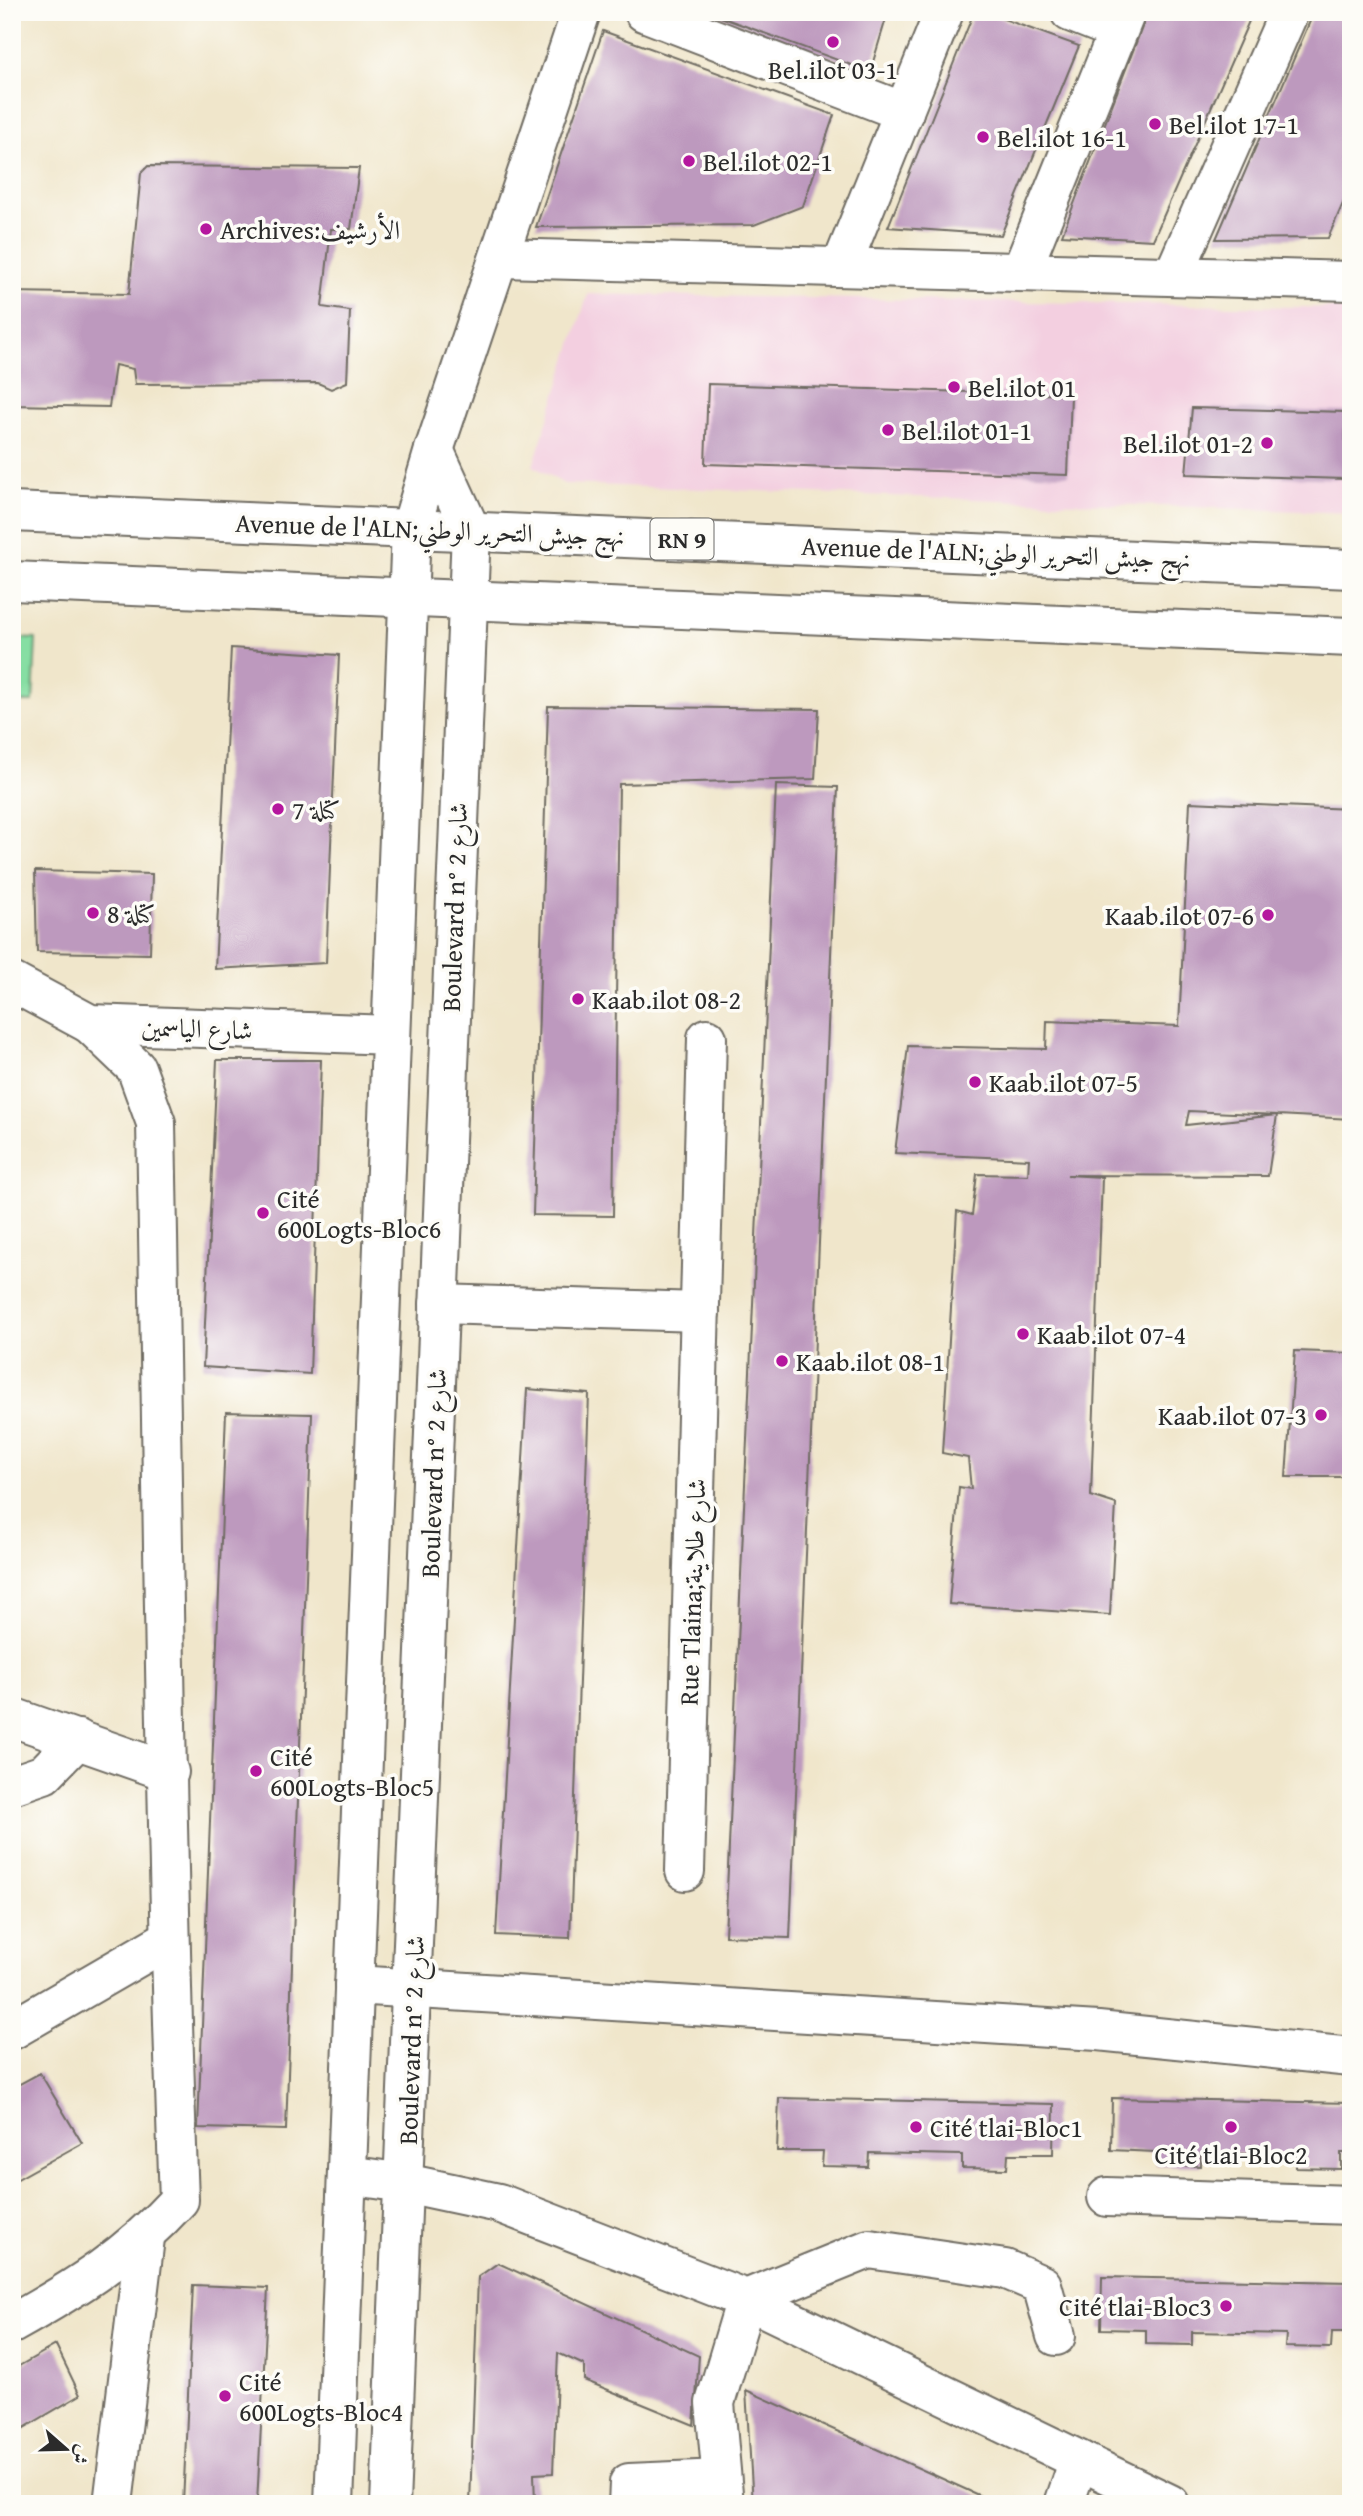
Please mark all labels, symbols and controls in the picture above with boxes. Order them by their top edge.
marker: Bel.ilot 03-1 [825,34,841,50]
place label: Bel.ilot 03-1 [768,50,898,89]
place label: Bel.ilot 17-1 [1169,105,1299,144]
marker: Bel.ilot 17-1 [1147,116,1163,132]
place label: Bel.ilot 16-1 [997,118,1127,157]
marker: Bel.ilot 16-1 [975,129,991,145]
place label: Bel.ilot 02-1 [703,142,833,181]
marker: Bel.ilot 02-1 [681,153,697,169]
place label: Archives:الأرشيف [220,210,400,249]
marker: Archives:الأرشيف [198,221,214,237]
place label: Bel.ilot 01 [968,368,1076,407]
marker: Bel.ilot 01 [946,379,962,395]
place label: Bel.ilot 01-1 [902,411,1032,450]
marker: Bel.ilot 01-1 [880,422,896,438]
place label: Bel.ilot 01-2 [1123,424,1253,463]
marker: Bel.ilot 01-2 [1259,435,1275,451]
street label: Avenue de l'ALN;نهج جيش التحرير الوطني [234,503,625,560]
road number: RN 9 [650,518,714,560]
street label: Avenue de l'ALN;نهج جيش التحرير الوطني [800,526,1191,583]
place label: كتلة 7 [292,790,340,829]
marker: كتلة 7 [270,801,286,817]
street label: Boulevard n° شارع 2 [431,802,480,1012]
place label: كتلة 8 [107,894,155,933]
place label: Kaab.ilot 07-6 [1105,896,1254,935]
marker: كتلة 8 [85,905,101,921]
marker: Kaab.ilot 07-6 [1260,907,1276,923]
place label: Kaab.ilot 08-2 [592,980,741,1019]
marker: Kaab.ilot 08-2 [570,991,586,1007]
street label: شارع الياسمين [141,1007,253,1052]
place label: Kaab.ilot 07-5 [989,1063,1138,1102]
marker: Kaab.ilot 07-5 [967,1074,983,1090]
place label: Cité 600Logts-Bloc6 [277,1179,441,1248]
marker: Cité 600Logts-Bloc6 [255,1205,271,1221]
place label: Kaab.ilot 07-4 [1037,1315,1186,1354]
marker: Kaab.ilot 07-4 [1015,1326,1031,1342]
place label: Kaab.ilot 08-1 [796,1342,945,1381]
marker: Kaab.ilot 08-1 [774,1353,790,1369]
street label: Boulevard n° شارع 2 [410,1368,459,1578]
place label: Kaab.ilot 07-3 [1158,1396,1307,1435]
marker: Kaab.ilot 07-3 [1313,1407,1329,1423]
street label: Rue Tlaina;شارع طلاينة [669,1478,718,1706]
place label: Cité 600Logts-Bloc5 [270,1737,434,1806]
marker: Cité 600Logts-Bloc5 [248,1763,264,1779]
street label: Boulevard n° شارع 2 [388,1935,437,2145]
place label: Cité tlai-Bloc1 [930,2108,1083,2147]
marker: Cité tlai-Bloc1 [908,2119,924,2135]
marker: Cité tlai-Bloc2 [1223,2119,1239,2135]
place label: Cité tlai-Bloc2 [1155,2135,1307,2174]
place label: Cité tlai-Bloc3 [1059,2287,1212,2326]
marker: Cité tlai-Bloc3 [1218,2298,1234,2314]
place label: Cité 600Logts-Bloc4 [239,2362,403,2431]
marker: Cité 600Logts-Bloc4 [217,2388,233,2404]
north arrow [32,2414,102,2484]
text: ش [66,2441,98,2468]

